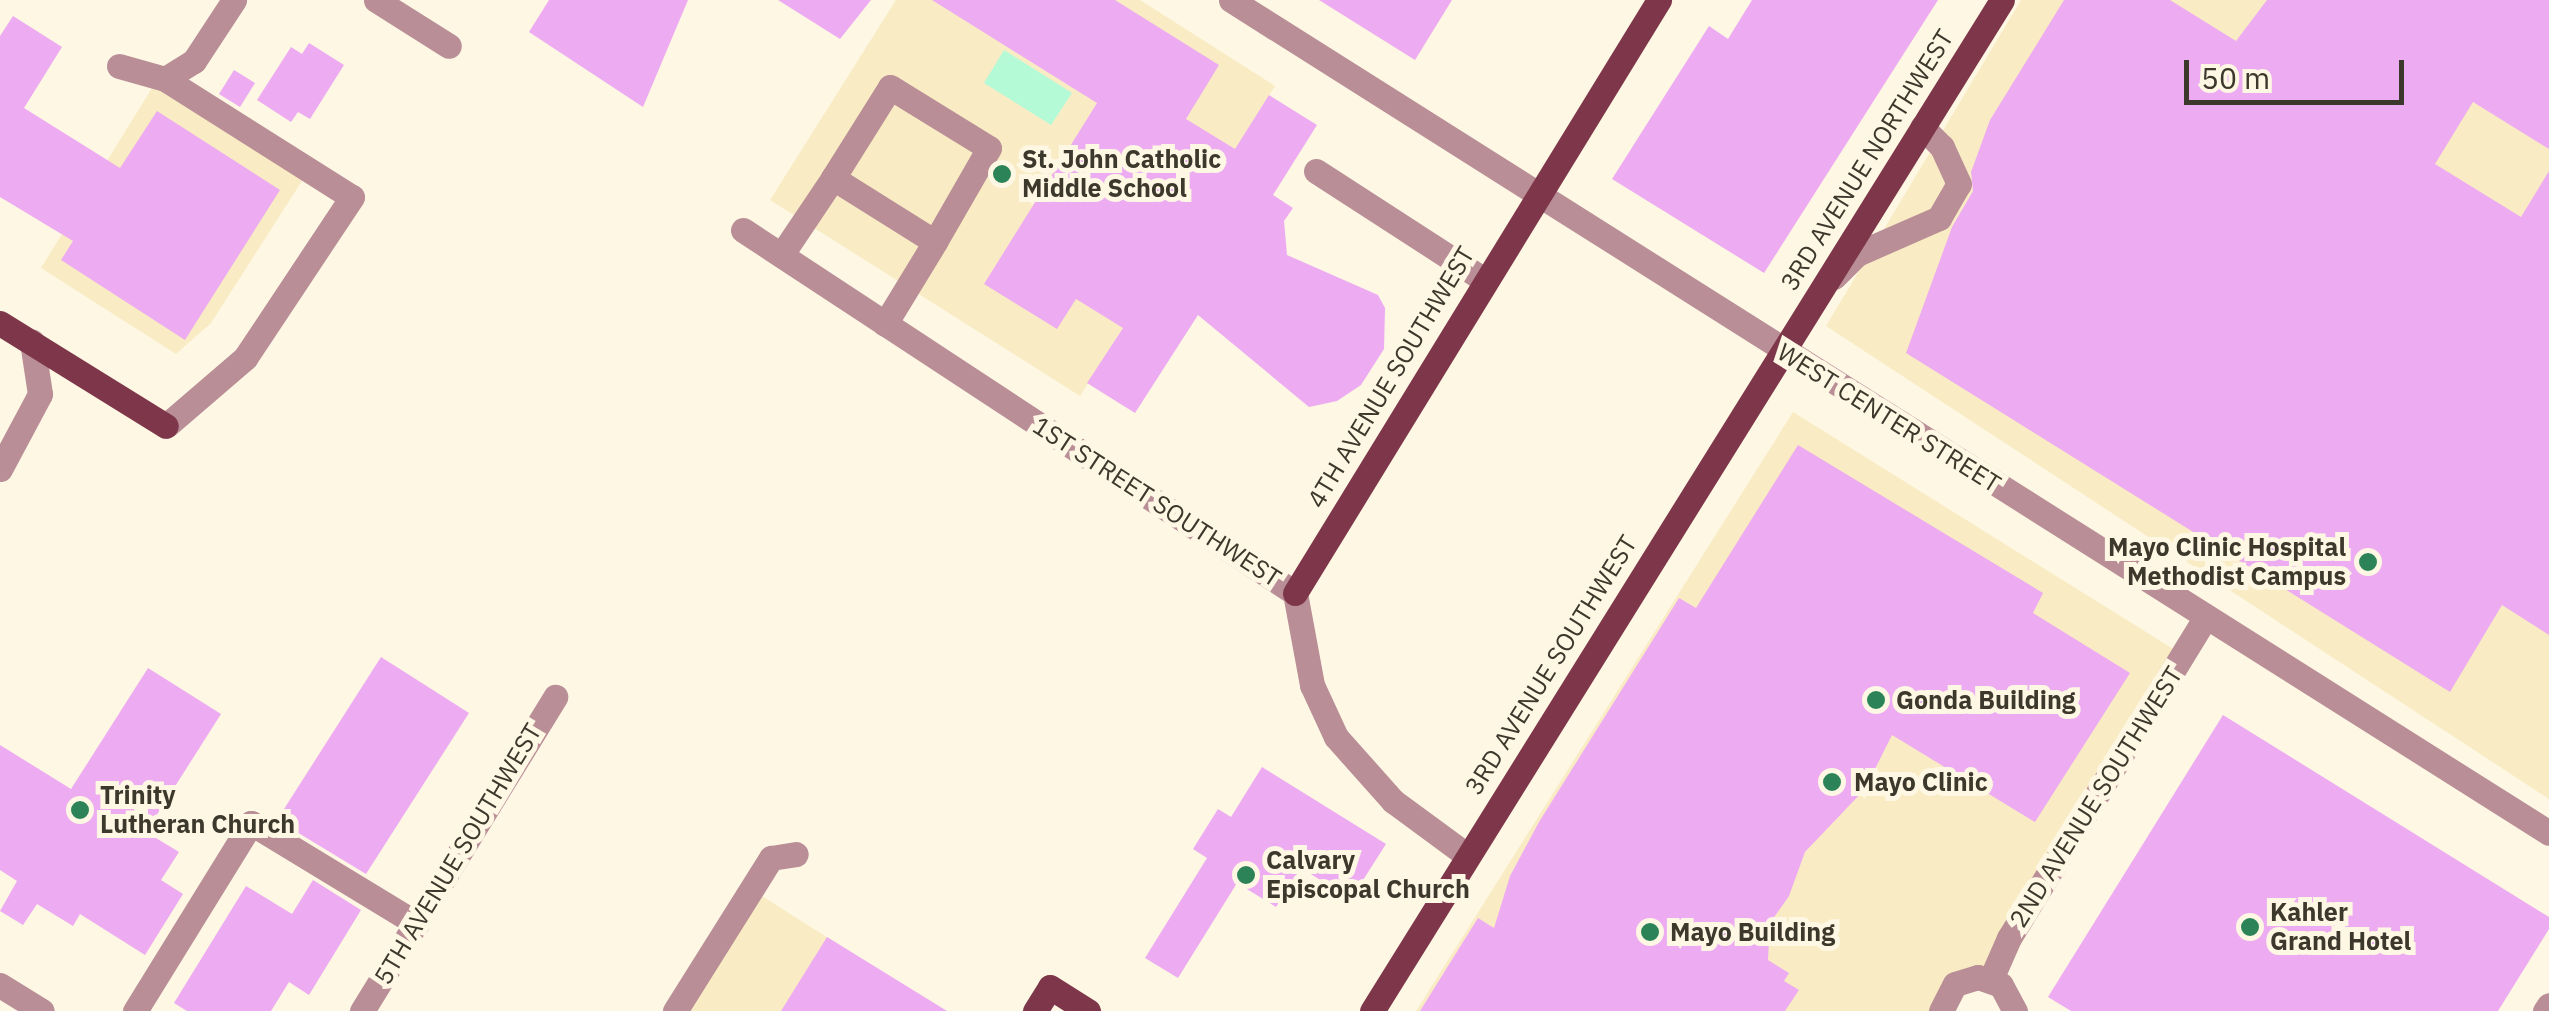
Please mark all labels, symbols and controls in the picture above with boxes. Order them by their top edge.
street label: 3RD AVENUE NORTHWEST [1774,24,1960,296]
scale bar [2189,40,2409,102]
text: 50 m [2201,58,2270,97]
place label: St. John Catholic Middle School [1022,145,1221,204]
marker: St. John Catholic Middle School [991,163,1013,185]
street label: 4TH AVENUE SOUTHWEST [1301,241,1481,513]
street label: WEST CENTER STREET [1772,337,2006,499]
street label: 1ST STREET SOUTHWEST [1027,411,1287,593]
street label: 3RD AVENUE SOUTHWEST [1459,530,1643,800]
place label: Mayo Clinic Hospital Methodist Campus [2108,533,2346,592]
marker: Mayo Clinic Hospital Methodist Campus [2355,549,2381,575]
street label: 2ND AVENUE SOUTHWEST [2003,661,2189,933]
place label: Gonda Building [1896,685,2076,715]
marker: Gonda Building [1865,689,1887,711]
street label: 5TH AVENUE SOUTHWEST [368,718,548,990]
place label: Mayo Clinic [1854,767,1988,797]
marker: Mayo Clinic [1819,769,1845,795]
place label: Trinity Lutheran Church [100,781,295,840]
marker: Trinity Lutheran Church [69,799,91,821]
place label: Calvary Episcopal Church [1266,846,1470,905]
marker: Calvary Episcopal Church [1235,864,1257,886]
place label: Kahler Grand Hotel [2270,898,2411,957]
marker: Kahler Grand Hotel [2239,916,2261,938]
place label: Mayo Building [1670,917,1835,947]
marker: Mayo Building [1639,921,1661,943]

